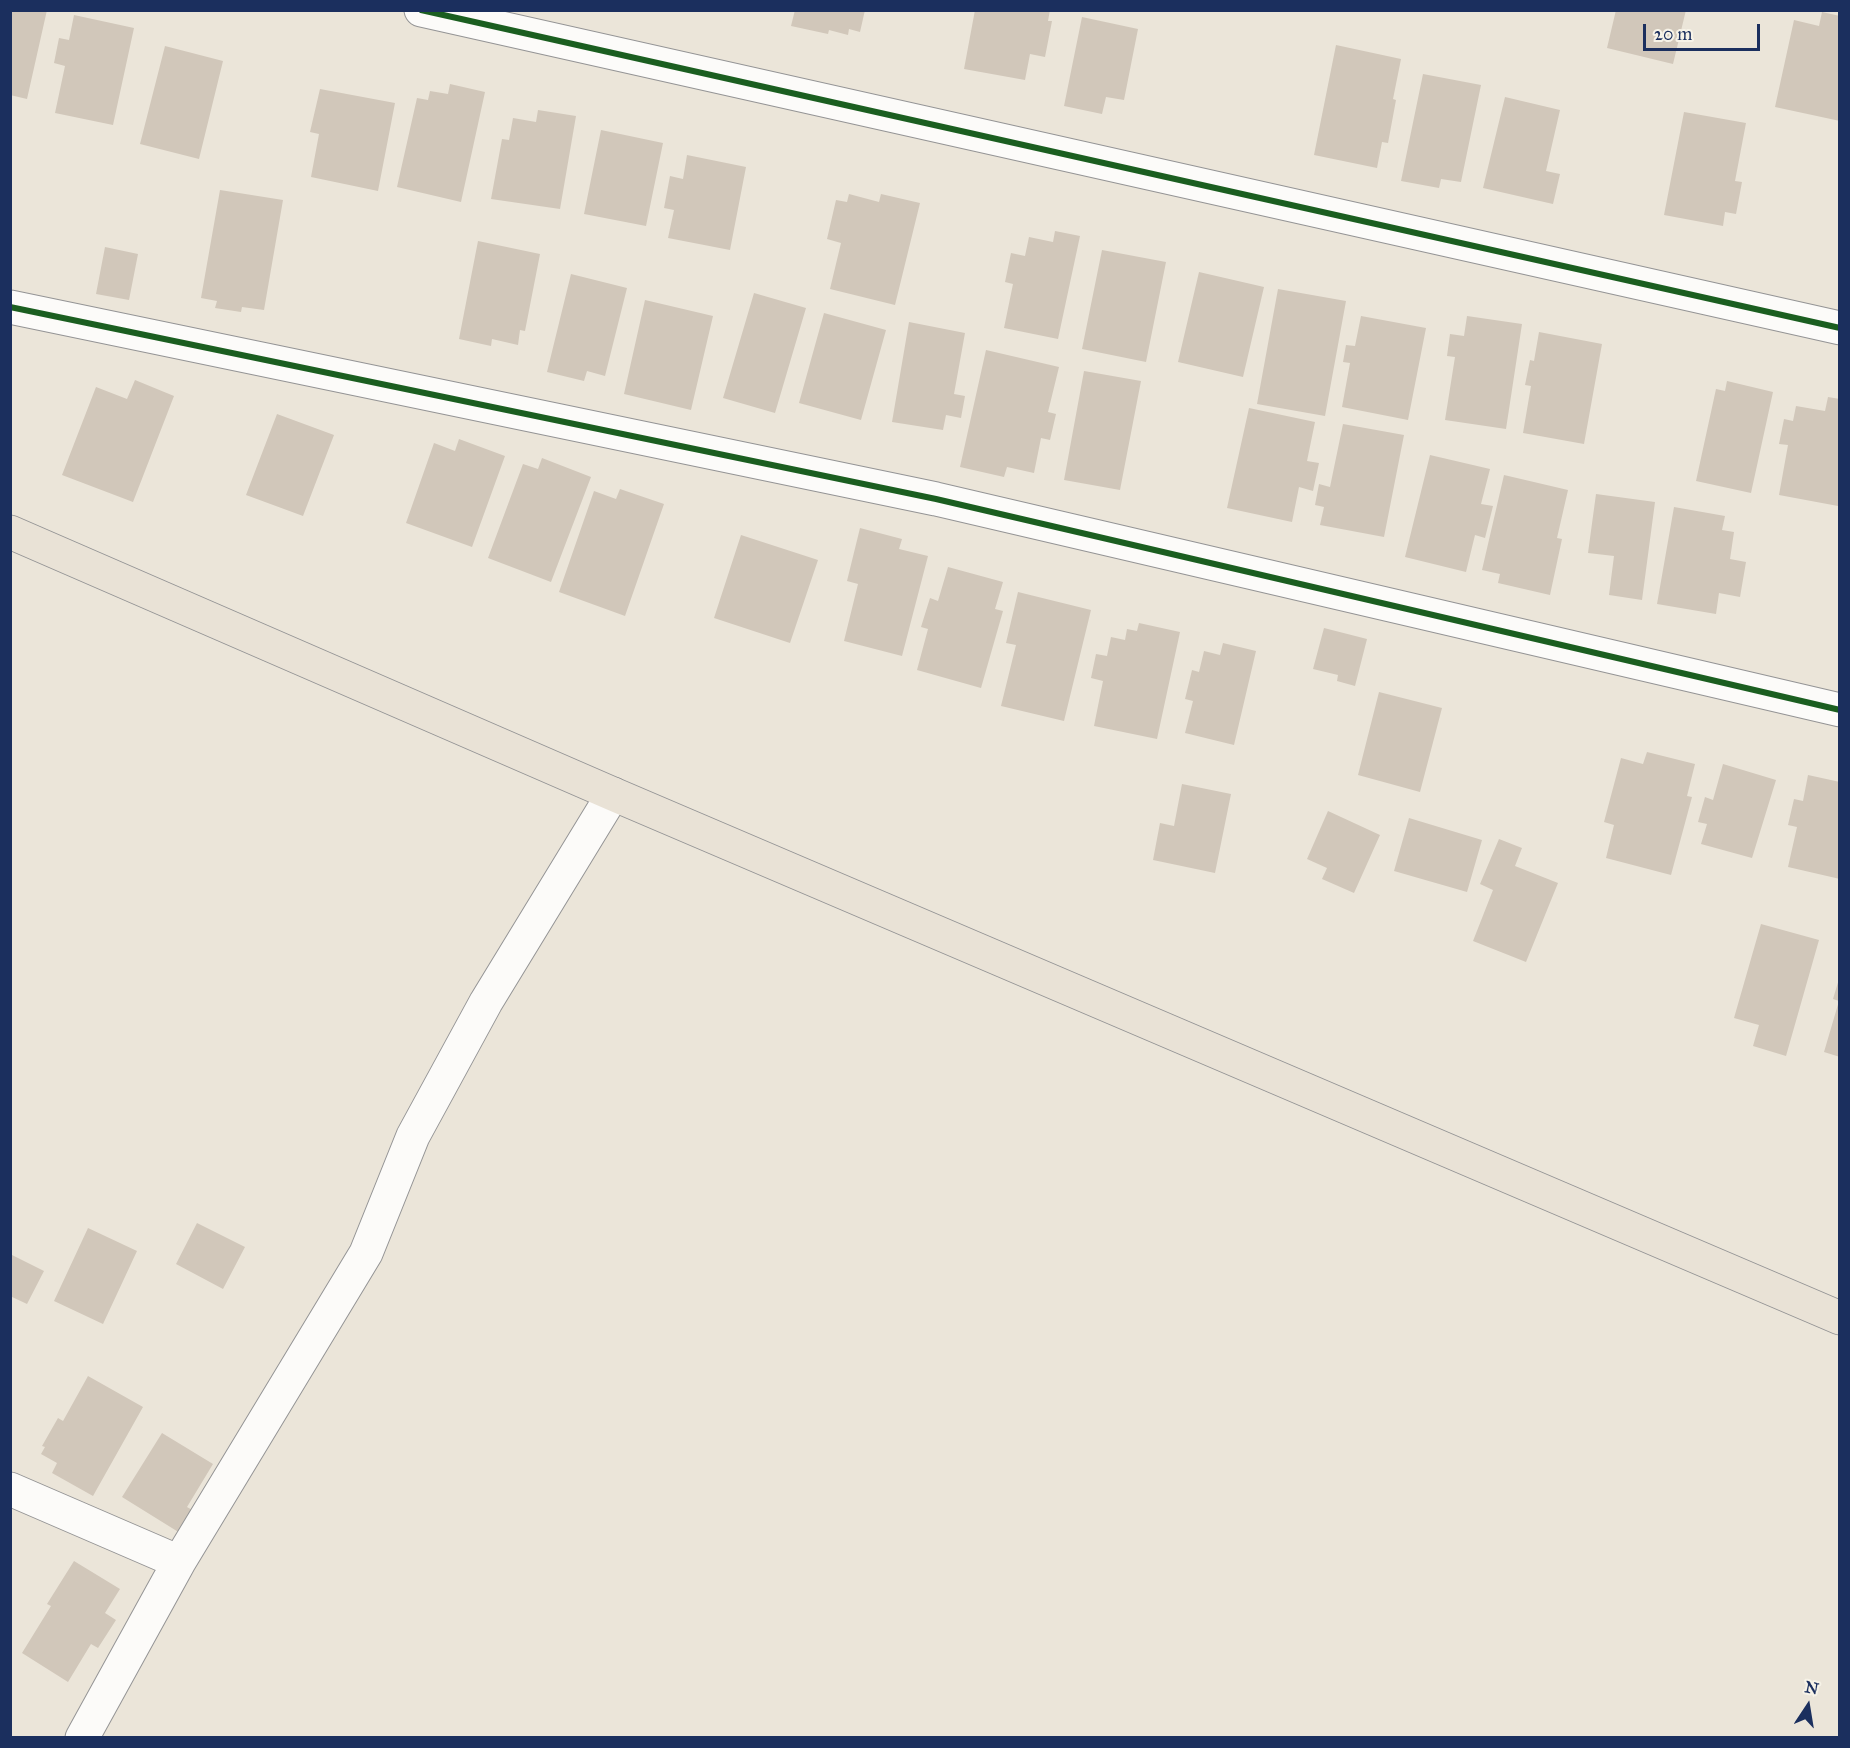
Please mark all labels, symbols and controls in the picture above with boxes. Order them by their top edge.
scale bar [1646,12,1763,50]
text: 20 m [1654,23,1692,45]
north arrow [1778,1676,1838,1736]
text: N [1803,1677,1820,1699]

